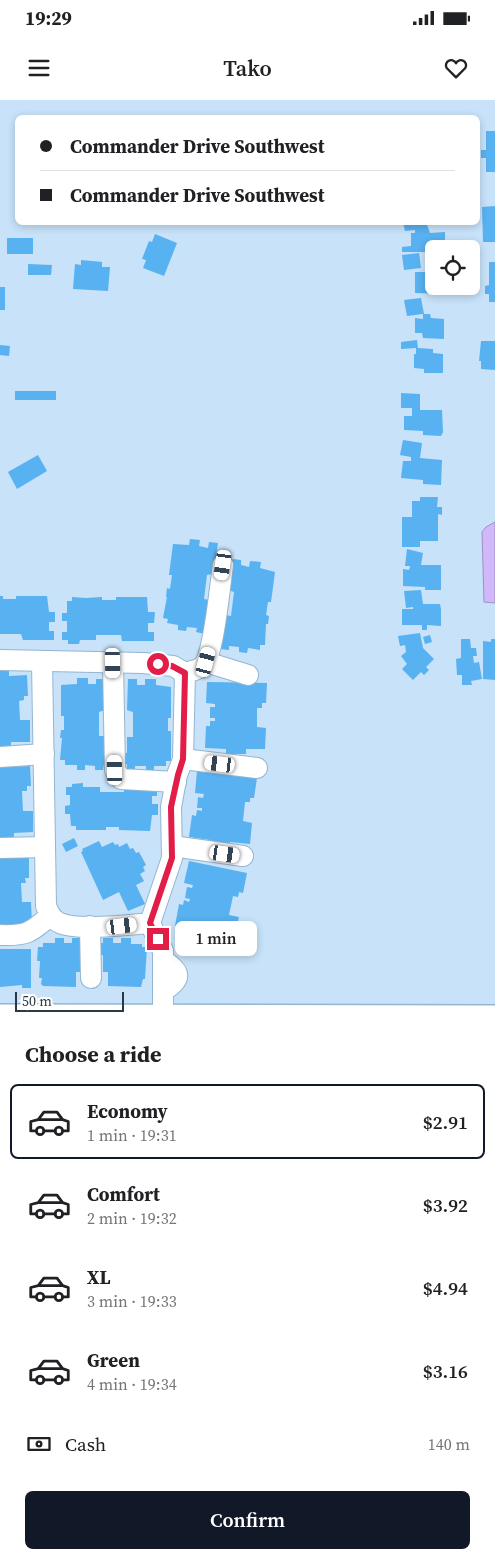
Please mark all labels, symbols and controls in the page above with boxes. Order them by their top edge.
text: 19:29 [25,5,72,31]
text: Tako [223,53,272,83]
icon: menu [25,54,53,82]
icon: heart [442,54,470,82]
text: Commander Drive Southwest [70,133,325,159]
text: Commander Drive Southwest [70,182,325,208]
map controls [425,240,480,295]
button: locate [425,240,480,295]
car [213,549,232,581]
car [194,646,217,678]
car [105,648,120,678]
route start [147,653,169,675]
car [107,755,122,785]
car [204,755,235,773]
car [209,844,240,864]
car [106,917,137,935]
callout: 1 min [176,922,258,956]
text: 1 min [195,927,237,949]
route end [147,928,169,950]
scale bar [15,989,124,1012]
text: 50 m [22,991,52,1011]
text: Choose a ride [25,1039,162,1069]
text: Economy [87,1098,168,1124]
icon: car [27,1099,72,1144]
text: $2.91 [423,1109,468,1135]
text: 1 min · 19:31 [87,1124,177,1146]
text: Comfort [87,1181,160,1207]
icon: car [27,1182,72,1227]
text: $3.92 [423,1192,468,1218]
text: 2 min · 19:32 [87,1207,177,1229]
text: XL [87,1264,110,1290]
icon: car [27,1265,72,1310]
text: $4.94 [423,1275,468,1301]
text: 3 min · 19:33 [87,1290,177,1312]
text: Green [87,1347,140,1373]
icon: car [27,1348,72,1393]
text: $3.16 [423,1358,468,1384]
text: 4 min · 19:34 [87,1373,177,1395]
icon: cash [25,1430,53,1458]
text: Cash [65,1431,106,1457]
text: 140 m [428,1433,470,1455]
button: Confirm [25,1491,470,1549]

